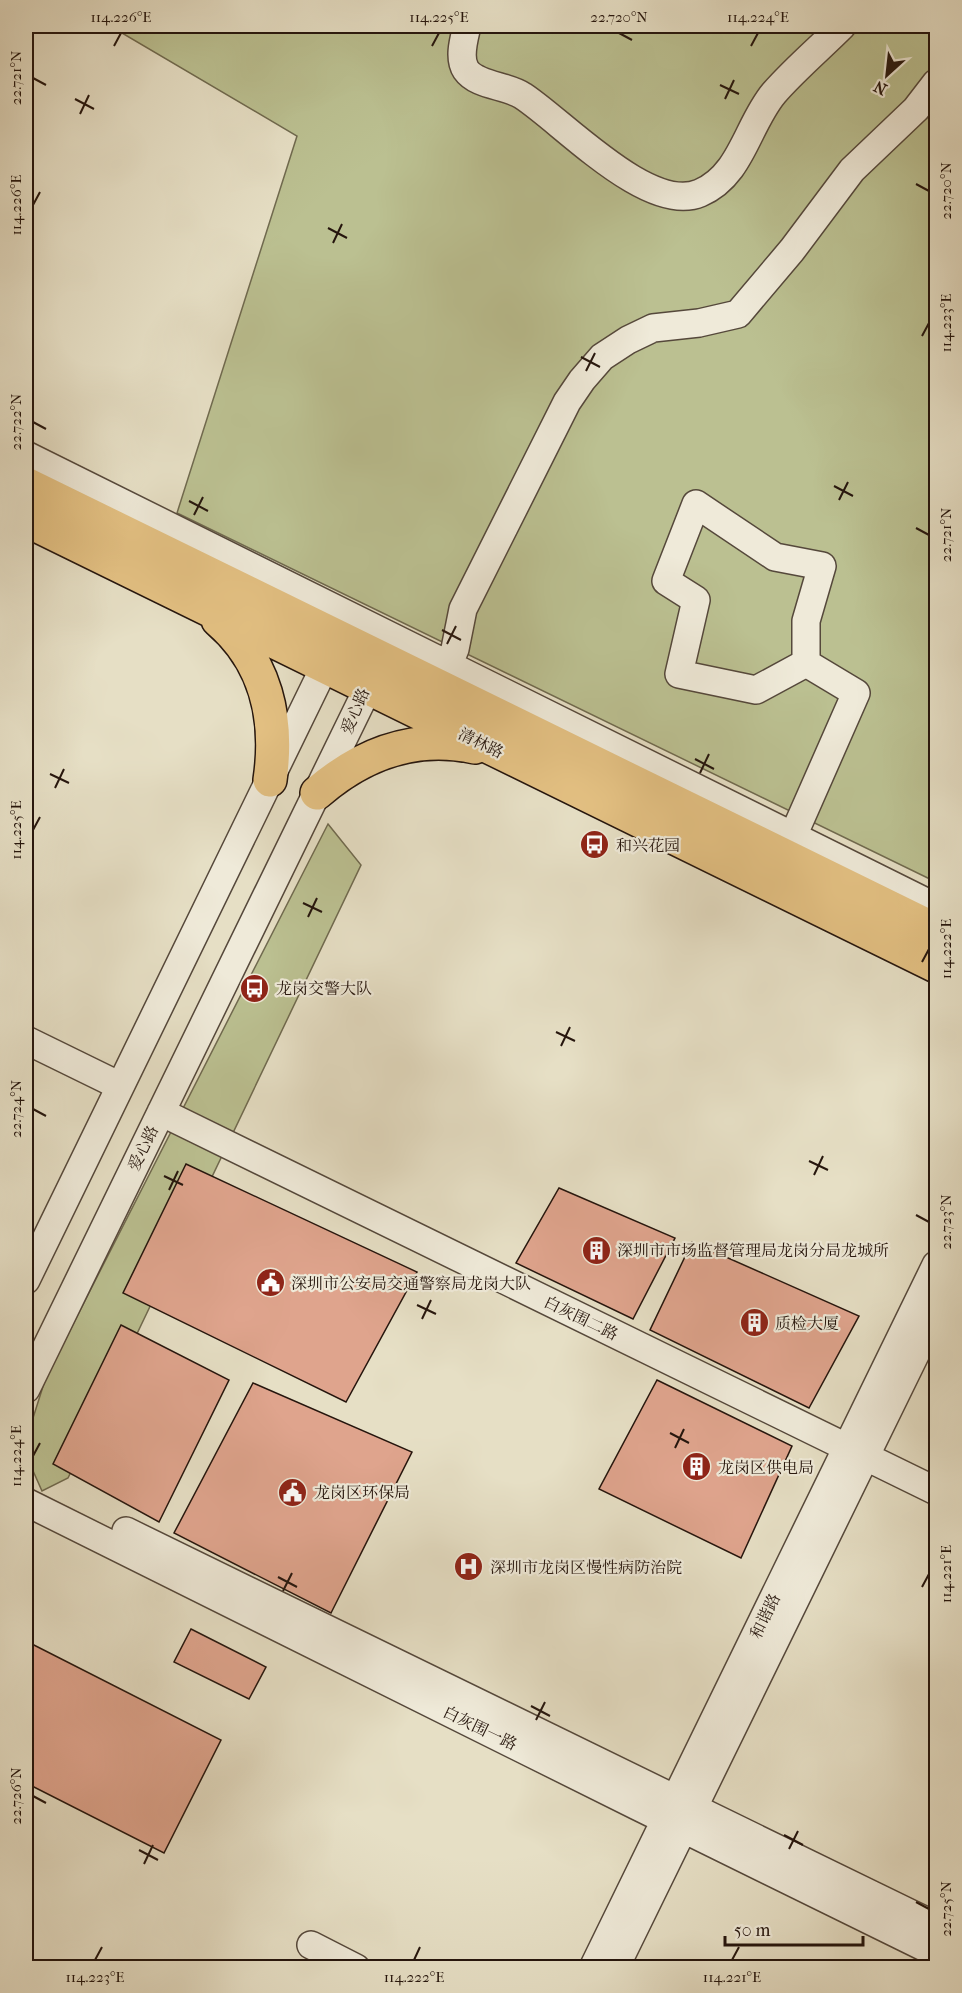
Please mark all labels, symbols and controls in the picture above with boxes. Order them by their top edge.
text: 114.226°E [90,8,152,26]
text: 114.225°E [409,8,469,26]
text: 22.720°N [590,8,648,26]
text: 114.224°E [727,8,789,26]
north arrow [857,45,917,105]
text: 22.721°N [7,50,25,105]
text: N [870,76,890,99]
text: 22.720°N [937,162,955,220]
text: 114.226°E [7,174,25,236]
text: 114.223°E [937,293,955,353]
text: 22.722°N [7,393,25,450]
text: 22.721°N [937,507,955,562]
street label: 爱心路 [337,685,373,737]
street label: 清林路 [455,724,507,762]
text: 114.225°E [7,800,25,860]
bus stop icon: 和兴花园 [579,829,611,861]
place label: 和兴花园 [616,836,680,855]
text: 114.222°E [937,919,955,979]
bus stop icon: 龙岗交警大队 [239,972,271,1004]
place label: 龙岗交警大队 [276,979,372,998]
text: 22.724°N [7,1079,25,1138]
street label: 爱心路 [124,1122,162,1174]
text: 22.723°N [937,1194,955,1250]
building icon: 深圳市市场监督管理局龙岗分局龙城所 [580,1234,612,1266]
place label: 深圳市市场监督管理局龙岗分局龙城所 [617,1241,889,1260]
public building icon: 深圳市公安局交通警察局龙岗大队 [254,1267,286,1299]
place label: 深圳市公安局交通警察局龙岗大队 [291,1274,531,1293]
street label: 白灰围二路 [541,1292,621,1344]
building icon: 质检大厦 [738,1307,770,1339]
place label: 质检大厦 [775,1314,839,1333]
text: 114.224°E [7,1425,25,1487]
building icon: 龙岗区供电局 [681,1451,713,1483]
place label: 龙岗区供电局 [718,1458,814,1477]
public building icon: 龙岗区环保局 [277,1476,309,1508]
place label: 龙岗区环保局 [314,1483,410,1502]
text: 114.221°E [937,1545,955,1603]
hospital icon: 深圳市龙岗区慢性病防治院 [453,1551,485,1583]
place label: 深圳市龙岗区慢性病防治院 [490,1558,682,1577]
street label: 和谐路 [746,1590,784,1642]
street label: 白灰围一路 [440,1702,520,1754]
text: 22.726°N [7,1767,25,1825]
text: 22.725°N [937,1881,955,1937]
scale bar [725,1909,863,1947]
text: 50 m [734,1920,771,1941]
text: 114.223°E [65,1968,125,1986]
text: 114.222°E [384,1968,444,1986]
text: 114.221°E [703,1968,761,1986]

